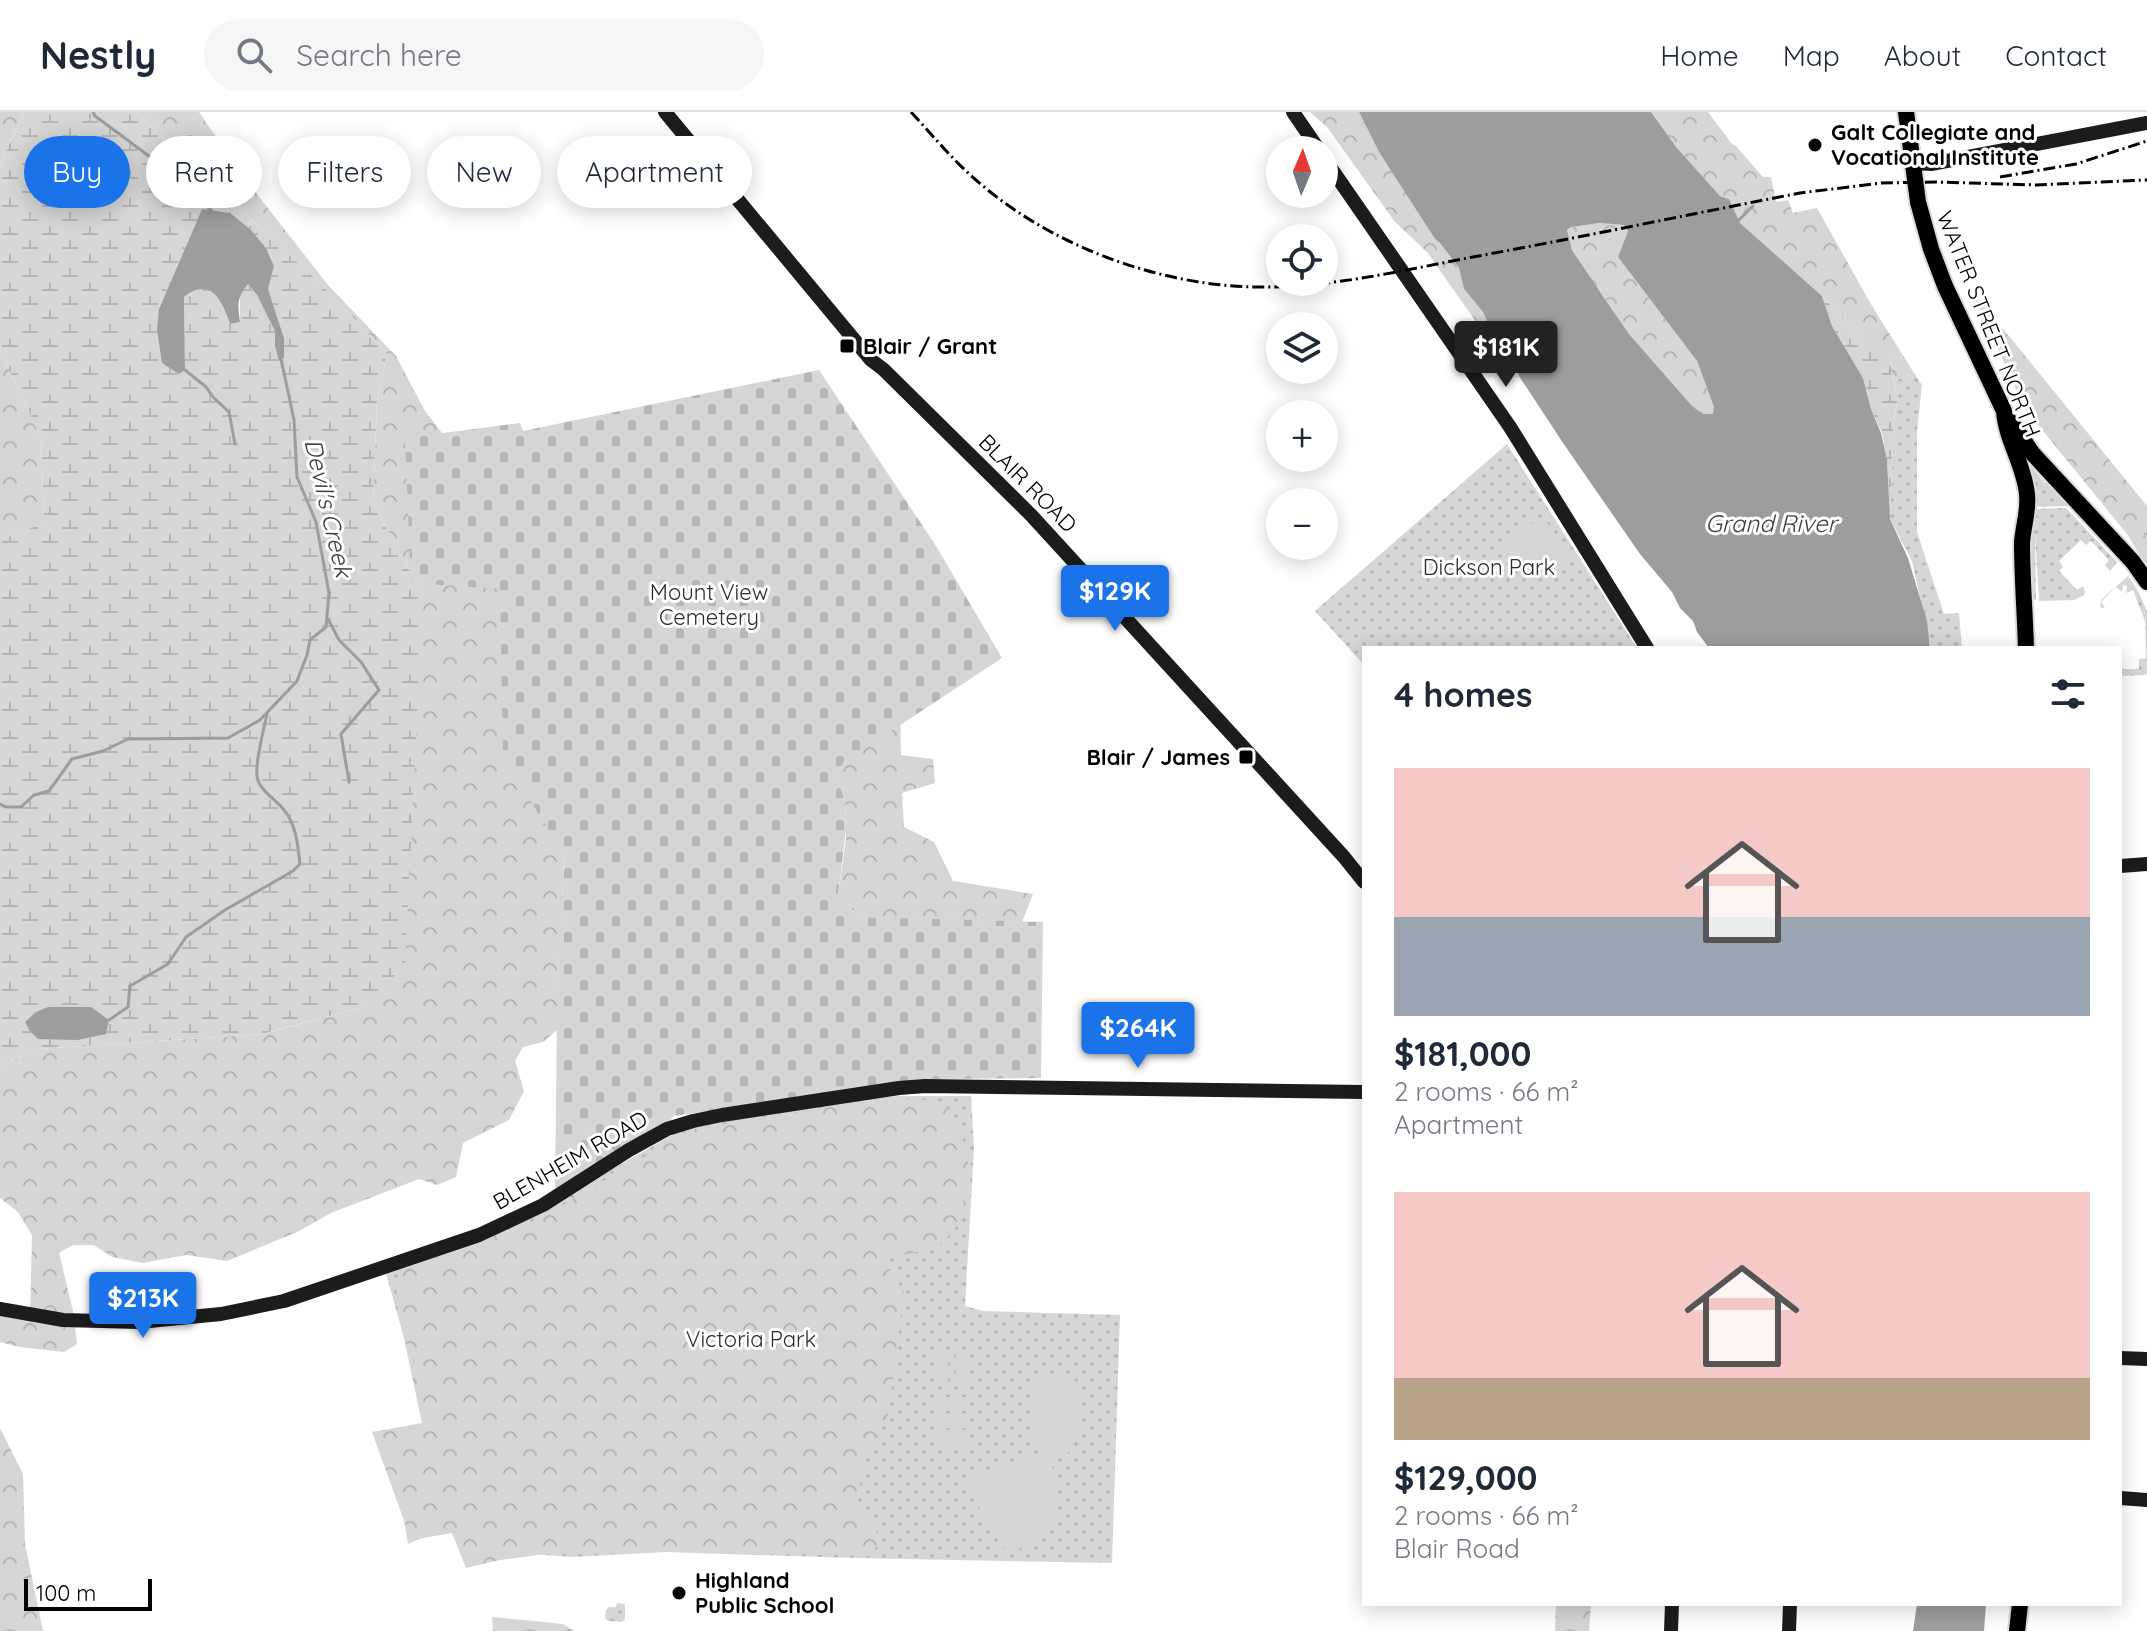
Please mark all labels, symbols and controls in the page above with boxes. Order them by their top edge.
search box [204,19,764,91]
text: Nestly [40,31,156,79]
icon: search [232,33,276,77]
text: Search here [296,36,462,74]
text: Home [1660,38,1739,73]
text: Map [1783,38,1840,73]
text: About [1884,38,1961,73]
text: Contact [2005,38,2107,73]
place label: Galt Collegiate and Vocational Institute [1831,118,2039,171]
chip: Buy [24,136,130,208]
chip: Rent [146,136,262,208]
chip: Filters [278,136,411,208]
chip: New [427,136,541,208]
chip: Apartment [557,136,752,208]
north arrow [1266,136,1338,208]
map controls [1266,136,1338,560]
marker: Galt Collegiate and Vocational Institute [1806,136,1824,154]
street label: WATER STREET NORTH [1931,207,2047,441]
button: locate [1266,224,1338,296]
button: layers [1266,312,1338,384]
pin: $181K [1450,321,1562,389]
text: $181K [1472,330,1540,363]
place label: Blair / Grant [863,332,997,360]
marker: Blair / Grant [838,337,856,355]
button: + [1266,400,1338,472]
street label: BLAIR ROAD [973,428,1083,538]
water label: Devil's Creek [298,436,360,582]
button: − [1266,488,1338,560]
water label: Grand River [1705,508,1840,538]
park label: Dickson Park [1423,553,1555,581]
pin: $129K [1059,565,1171,633]
text: $129K [1079,574,1151,607]
park label: Mount View Cemetery [650,578,768,631]
icon: filters [2046,672,2090,716]
text: 4 homes [1394,673,1532,716]
place label: Blair / James [1087,743,1230,771]
marker: Blair / James [1237,748,1255,766]
icon: home [1670,820,1814,964]
pin: $264K [1082,1002,1194,1070]
text: $264K [1099,1011,1177,1044]
text: $181,000 [1394,1032,1531,1075]
text: 2 rooms · 66 m² [1394,1075,1579,1108]
street label: BLENHEIM ROAD [488,1104,652,1216]
text: Apartment [1394,1108,1523,1141]
icon: home [1670,1244,1814,1388]
pin: $213K [87,1272,199,1340]
text: $213K [107,1281,179,1314]
park label: Victoria Park [686,1325,816,1353]
text: $129,000 [1394,1456,1537,1499]
text: 2 rooms · 66 m² [1394,1499,1579,1532]
text: Blair Road [1394,1532,1520,1565]
place label: Highland Public School [695,1566,834,1619]
scale bar [24,1575,152,1611]
text: 100 m [36,1579,96,1607]
marker: Highland Public School [670,1584,688,1602]

